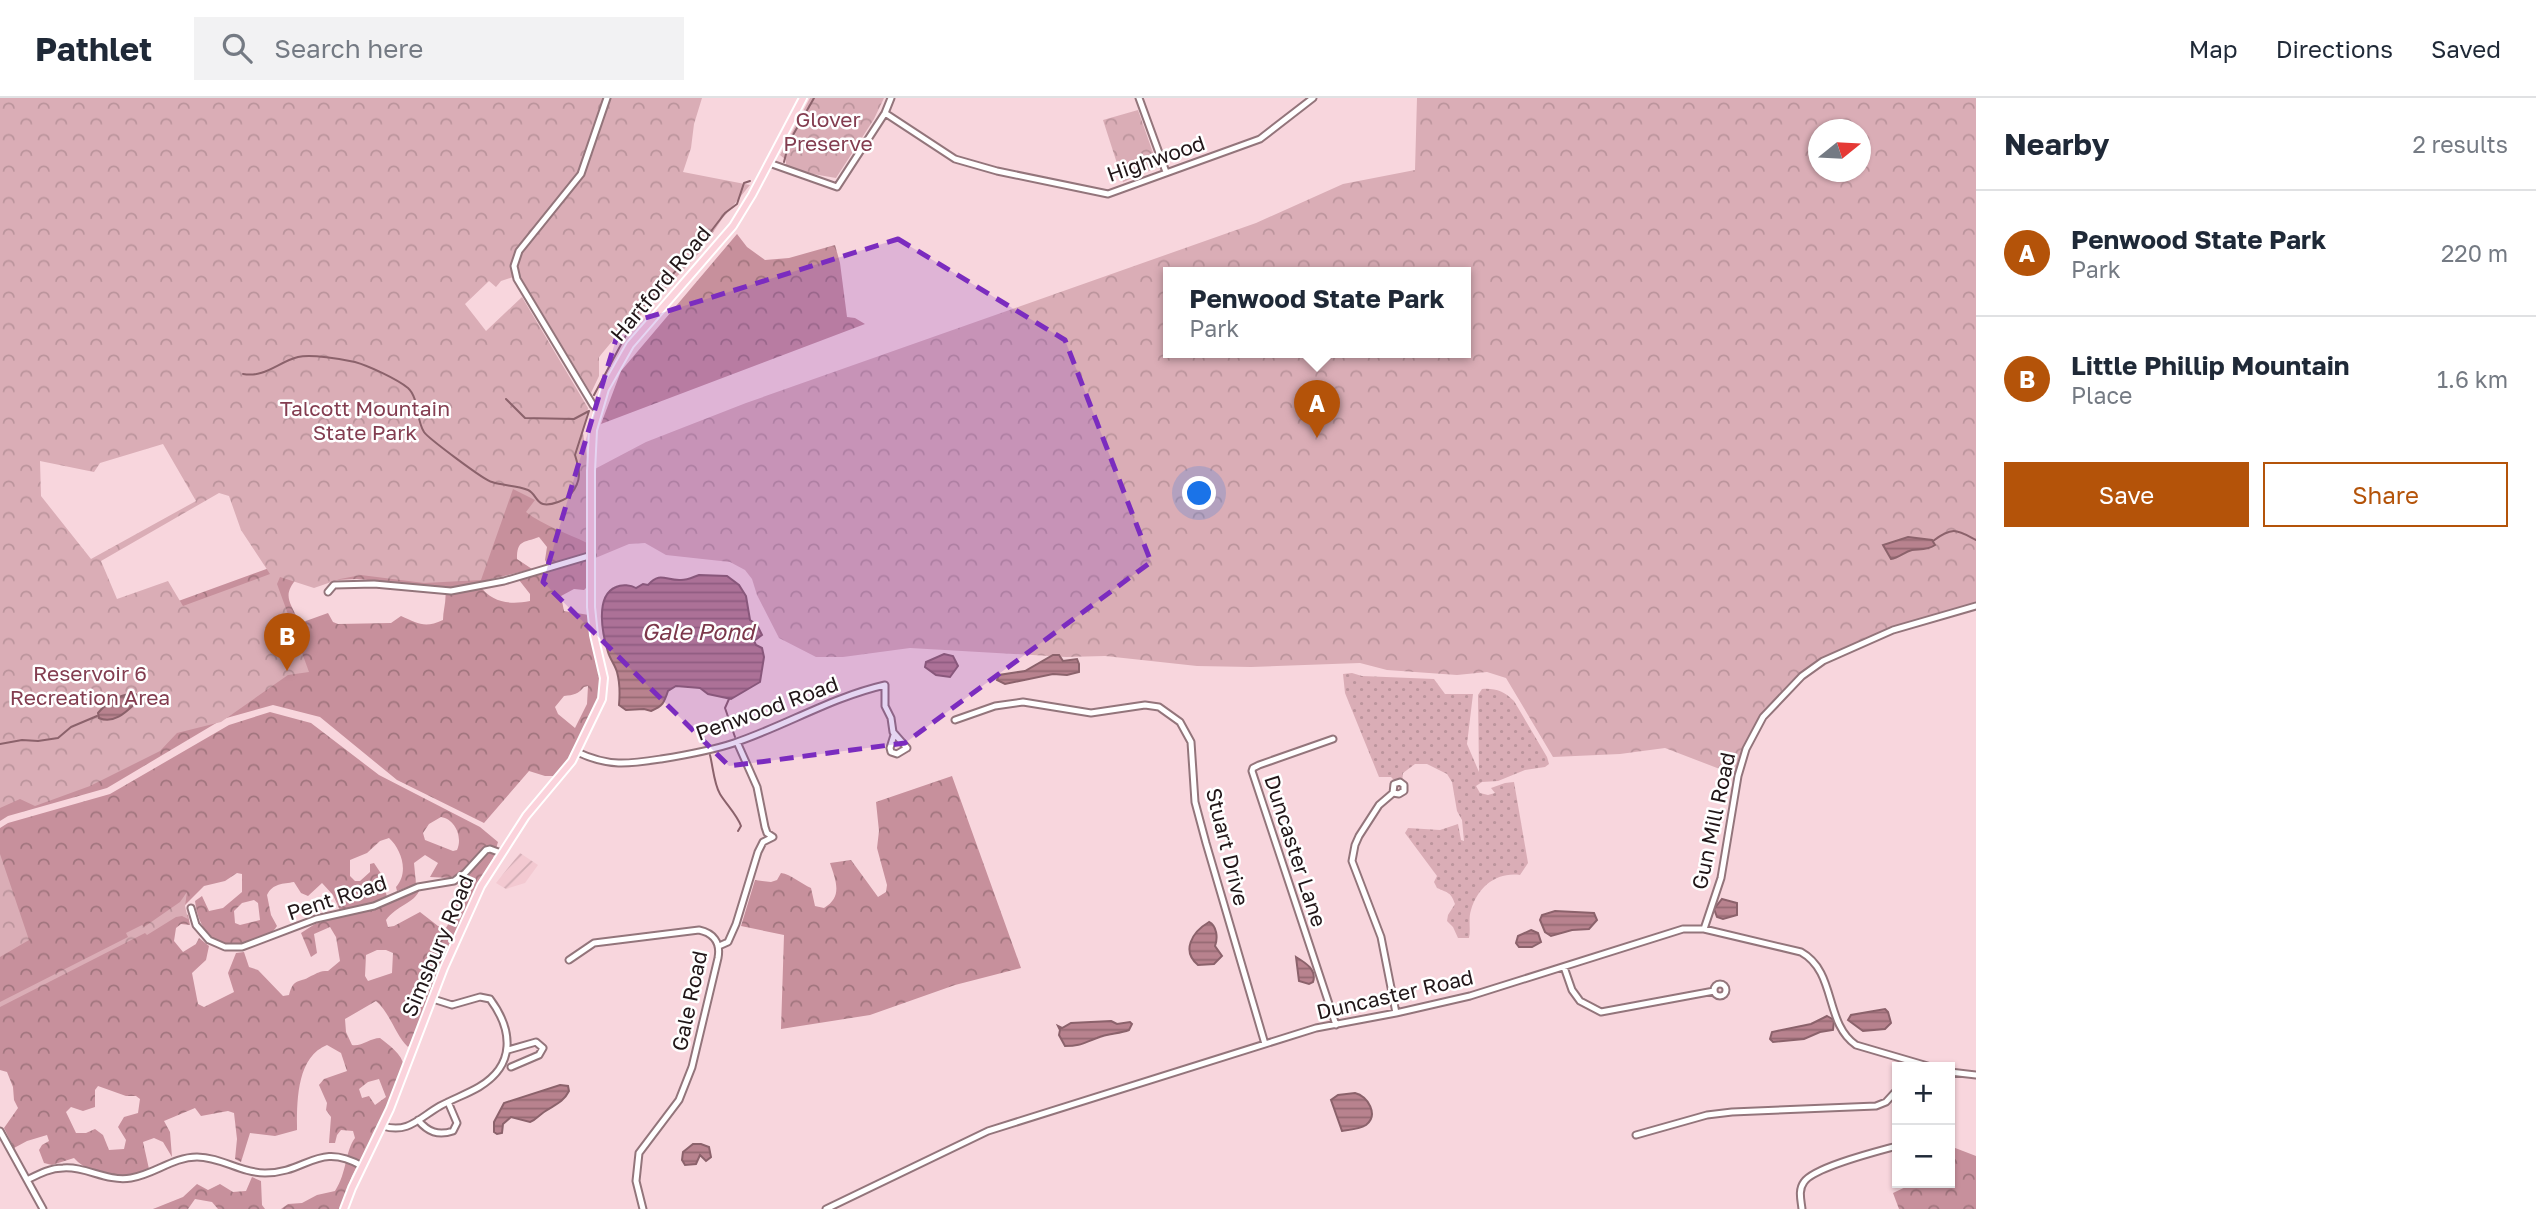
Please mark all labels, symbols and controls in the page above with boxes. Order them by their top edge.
search box [194,17,684,80]
text: Pathlet [35,29,152,68]
icon: search [218,29,256,67]
text: Search here [274,33,423,64]
text: Map [2189,34,2238,63]
text: Directions [2276,34,2393,63]
text: Saved [2431,34,2501,63]
park label: Glover Preserve [783,106,873,156]
north arrow [1808,119,1871,182]
text: Nearby [2004,126,2109,162]
street label: Highwood [1103,129,1208,187]
text: 2 results [2412,130,2508,158]
street label: Hartford Road [604,220,716,346]
text: Penwood State Park [2071,224,2326,255]
text: A [2019,239,2035,267]
text: 220 m [2441,239,2508,267]
text: Park [2071,255,2121,283]
popup [1163,267,1471,358]
text: Penwood State Park [1189,283,1445,314]
text: Park [1189,314,1239,342]
text: Little Phillip Mountain [2071,350,2350,381]
text: B [2019,365,2035,393]
text: 1.6 km [2437,365,2508,393]
pin: A [1294,380,1340,438]
text: Place [2071,381,2132,409]
park label: Talcott Mountain State Park [280,395,450,445]
button: Save [2004,462,2249,527]
button: Share [2263,462,2508,527]
your location [1182,476,1216,510]
pin: B [264,613,310,671]
water label: Gale Pond [642,617,757,645]
park label: Reservoir 6 Recreation Area [10,660,170,710]
street label: Penwood Road [692,670,842,746]
street label: Gun Mill Road [1686,750,1740,892]
street label: Duncaster Lane [1259,772,1333,930]
street label: Stuart Drive [1201,785,1255,908]
street label: Pent Road [283,869,390,925]
street label: Simsbury Road [395,871,479,1021]
street label: Gale Road [666,948,712,1053]
street label: Duncaster Road [1314,963,1476,1025]
map controls [1892,1062,1955,1188]
button: + [1892,1062,1955,1125]
button: − [1892,1125,1955,1188]

